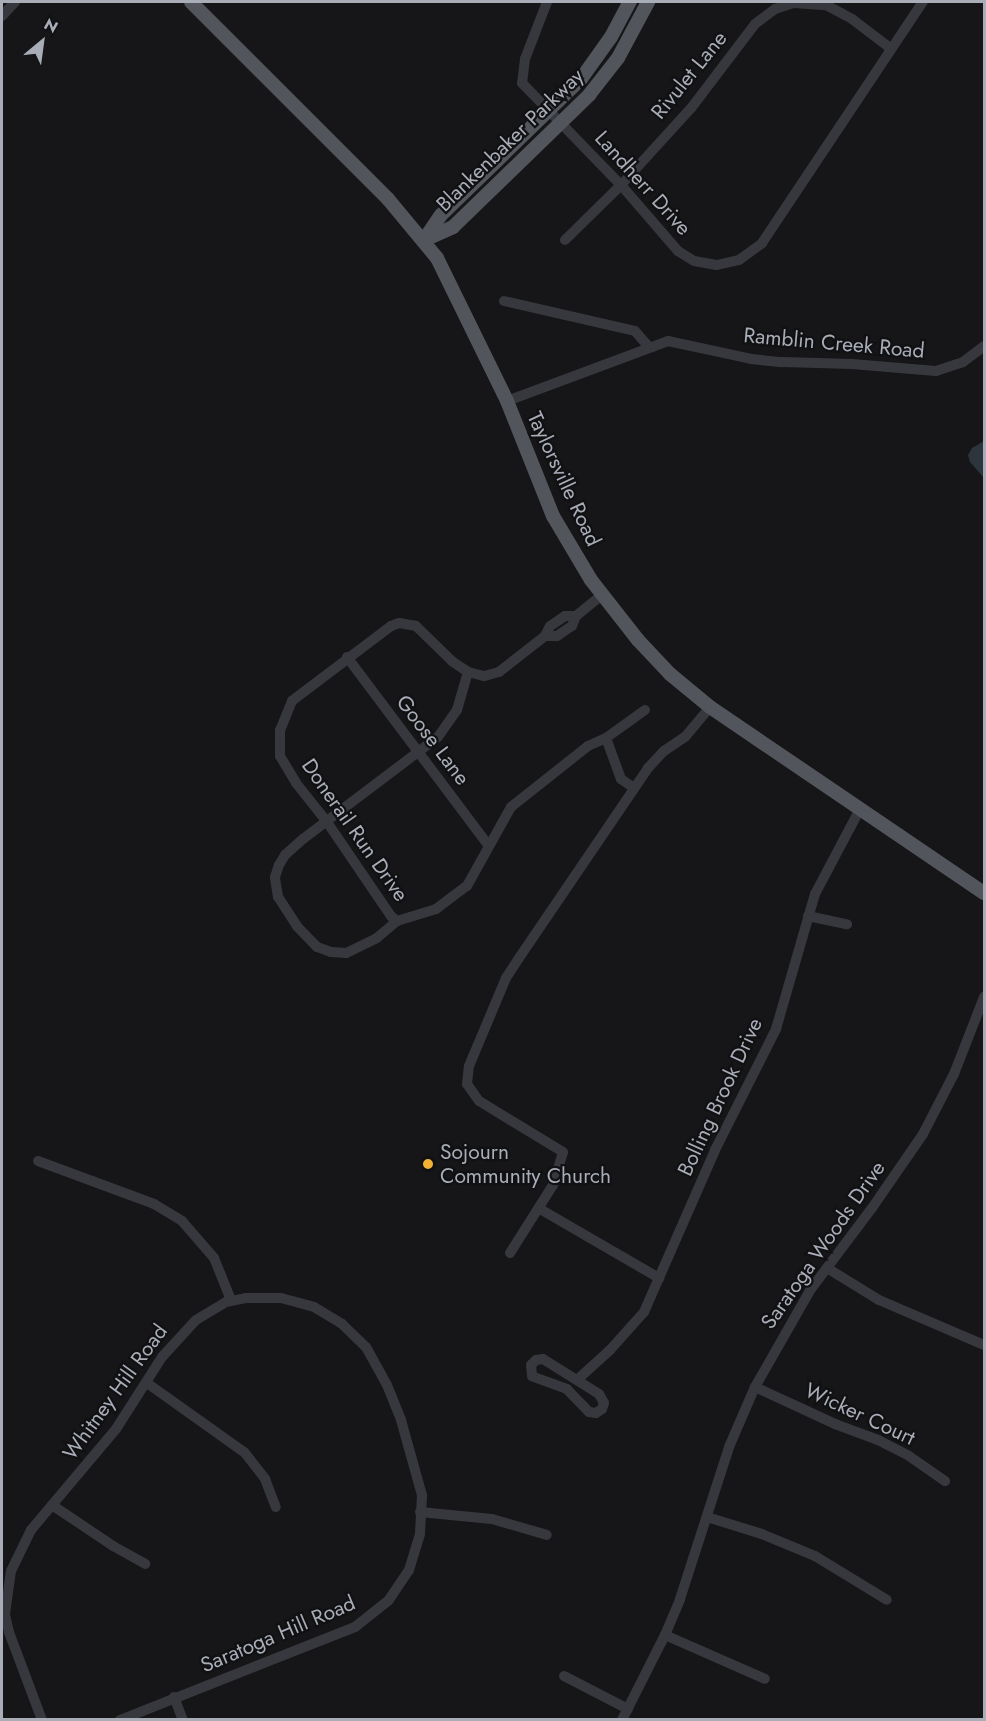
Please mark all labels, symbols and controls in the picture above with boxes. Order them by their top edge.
north arrow [12,12,72,72]
text: N [40,13,62,39]
street label: Rivulet Lane [646,26,732,124]
street label: Blankenbaker Parkway [431,63,589,217]
street label: Landherr Drive [590,126,696,240]
street label: Ramblin Creek Road [742,323,926,363]
street label: Taylorsville Road [522,408,606,550]
street label: Goose Lane [391,690,475,790]
street label: Donerail Run Drive [296,754,414,906]
street label: Bolling Brook Drive [672,1014,768,1180]
place label: Sojourn Community Church [440,1139,611,1189]
street label: Saratoga Woods Drive [756,1156,890,1334]
marker: Sojourn Community Church [421,1157,435,1171]
street label: Whitney Hill Road [57,1319,173,1465]
street label: Wicker Court [801,1378,919,1450]
street label: Saratoga Hill Road [197,1590,359,1678]

